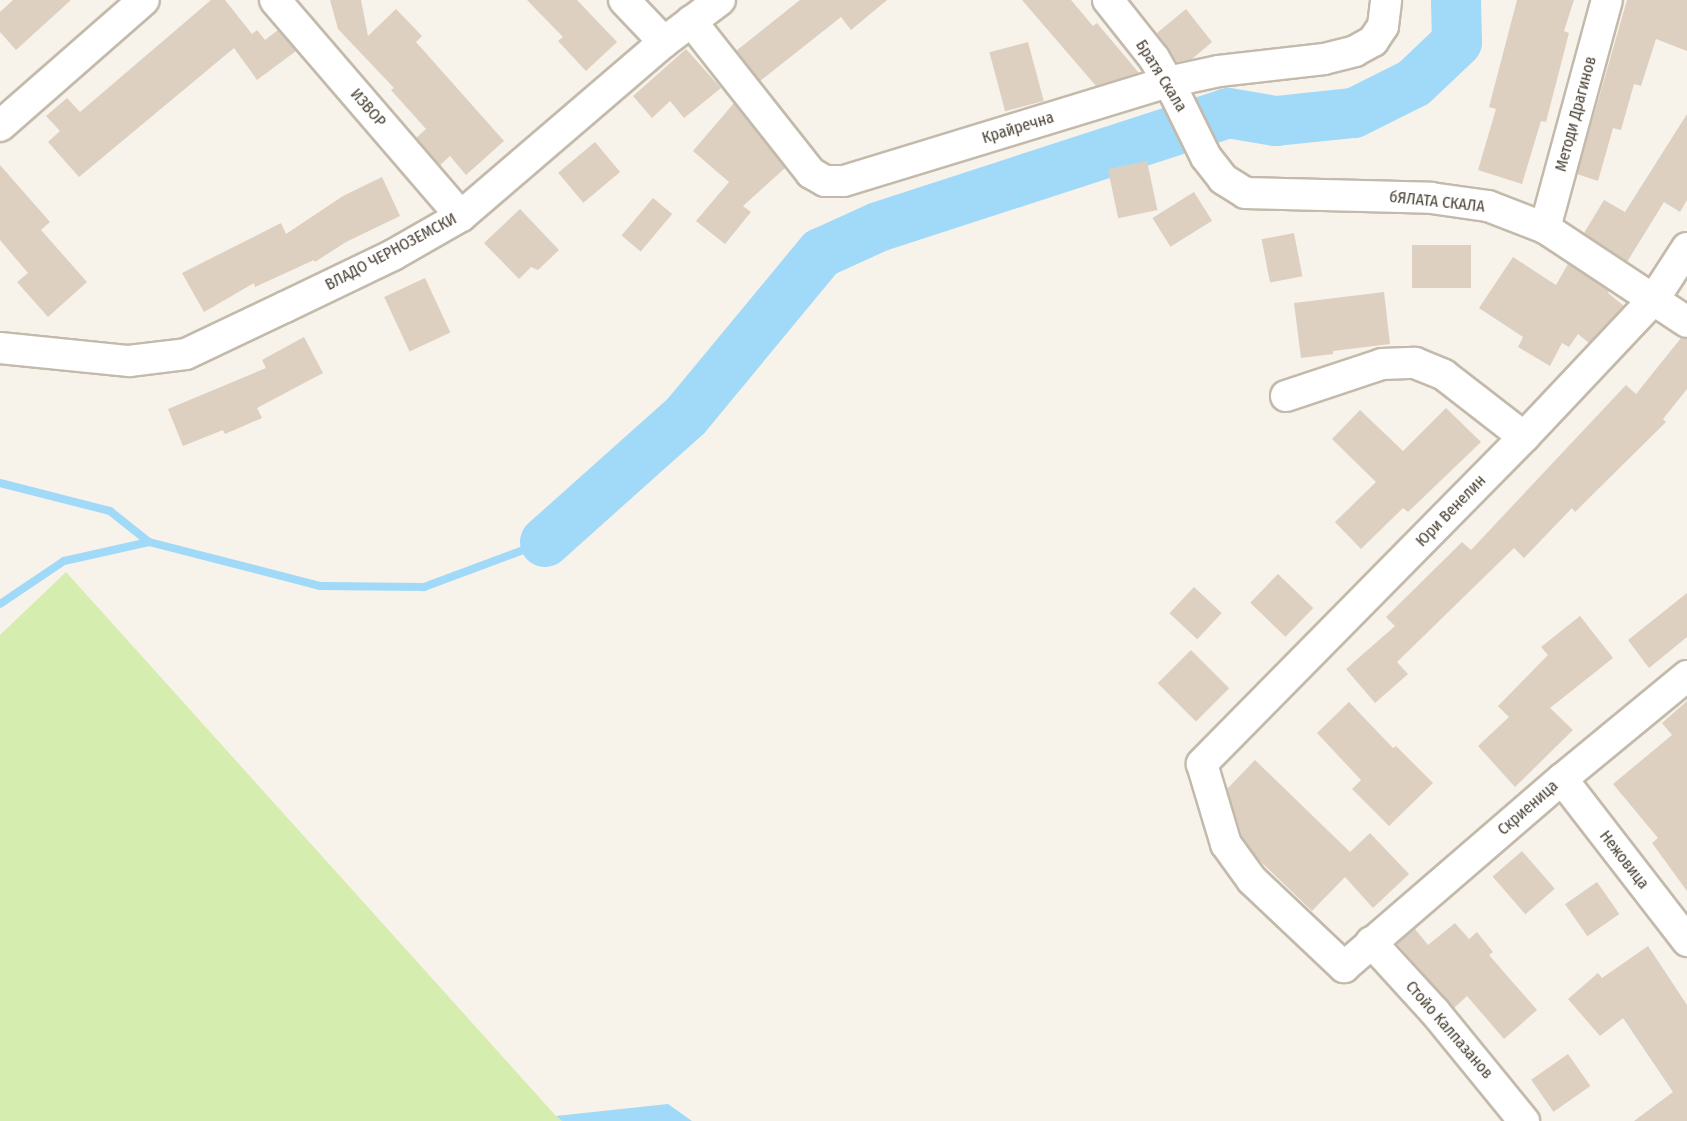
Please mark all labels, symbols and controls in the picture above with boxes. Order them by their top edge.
street label: Братя Скала [1131,36,1191,116]
street label: Методи Драгинов [1551,54,1601,174]
street label: ИЗВОР [346,85,390,131]
street label: Крайречна [980,108,1056,148]
street label: бЯЛАТА СКАЛА [1388,187,1486,217]
street label: ВЛАДО ЧЕРНОЗЕМСКИ [322,209,460,295]
street label: Юри Венелин [1412,471,1490,551]
street label: Скриеница [1494,777,1562,839]
street label: Нежовица [1595,827,1653,893]
street label: Стойо Калпазанов [1401,977,1497,1083]

